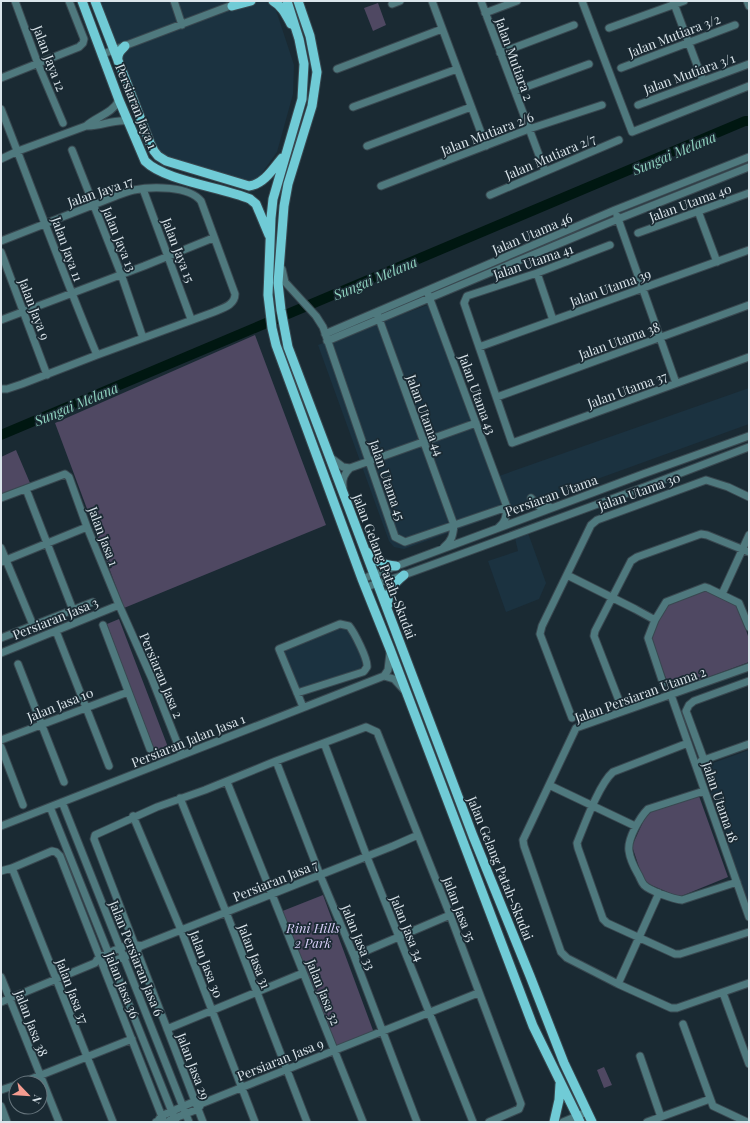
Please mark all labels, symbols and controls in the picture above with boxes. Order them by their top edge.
street label: Jalan Mutiara 3/2 [625,10,722,61]
street label: Jalan Mutiara 2 [492,14,538,103]
street label: Jalan Jaya 12 [29,22,70,93]
street label: Jalan Mutiara 3/1 [640,49,737,98]
street label: Persiaran Jaya 1 [112,61,162,151]
street label: Jalan Mutiara 2/6 [437,107,536,159]
water label: Sungai Melana [628,127,719,180]
street label: Jalan Mutiara 2/7 [501,129,599,183]
street label: Jalan Jaya 17 [64,172,136,210]
street label: Jalan Utama 40 [645,179,734,225]
street label: Jalan Jaya 13 [99,203,141,274]
street label: Jalan Utama 46 [488,208,575,258]
street label: Jalan Jaya 11 [48,213,88,284]
street label: Jalan Jaya 15 [159,214,199,285]
street label: Jalan Utama 41 [490,239,575,283]
water label: Sungai Melana [329,252,420,305]
street label: Jalan Utama 39 [566,264,653,310]
street label: Jalan Jaya 9 [15,275,55,342]
street label: Jalan Utama 38 [575,317,662,363]
street label: Jalan Utama 43 [455,350,500,437]
street label: Jalan Utama 37 [584,366,670,412]
street label: Jalan Utama 44 [403,371,449,458]
water label: Sungai Melana [30,378,121,431]
street label: Jalan Utama 45 [366,436,410,523]
street label: Jalan Utama 30 [595,468,683,514]
street label: Persiaran Utama [502,470,600,520]
street label: Jalan Gelang Patah-Skudai [349,490,421,641]
street label: Jalan Jasa 1 [85,503,123,568]
street label: Persiaran Jasa 3 [10,593,100,643]
street label: Persiaran Jasa 2 [136,630,188,720]
street label: Jalan Persiaran Utama 2 [571,662,708,726]
street label: Jalan Jasa 10 [23,683,96,725]
street label: Persiaran Jalan Jasa 1 [129,709,248,771]
street label: Jalan Utama 18 [699,758,743,845]
street label: Jalan Gelang Patah-Skudai [464,793,538,943]
street label: Persiaran Jasa 7 [230,855,321,905]
street label: Jalan Jasa 35 [439,873,480,944]
street label: Jalan Jasa 34 [387,892,429,963]
street label: Jalan Persiaran Jasa 6 [106,897,168,1019]
street label: Jalan Jasa 33 [338,901,380,972]
park label: Rini Hills 2 Park [285,919,340,951]
street label: Jalan Jasa 31 [235,920,275,991]
street label: Jalan Jasa 30 [186,927,228,1000]
street label: Jalan Jasa 36 [102,948,144,1021]
street label: Jalan Jasa 37 [52,955,93,1027]
street label: Jalan Jasa 32 [303,956,345,1027]
street label: Jalan Jasa 38 [11,986,53,1059]
street label: Jalan Jasa 29 [173,1029,215,1102]
street label: Persiaran Jasa 9 [234,1034,326,1084]
north arrow [8,1075,48,1115]
text: N [29,1093,46,1106]

